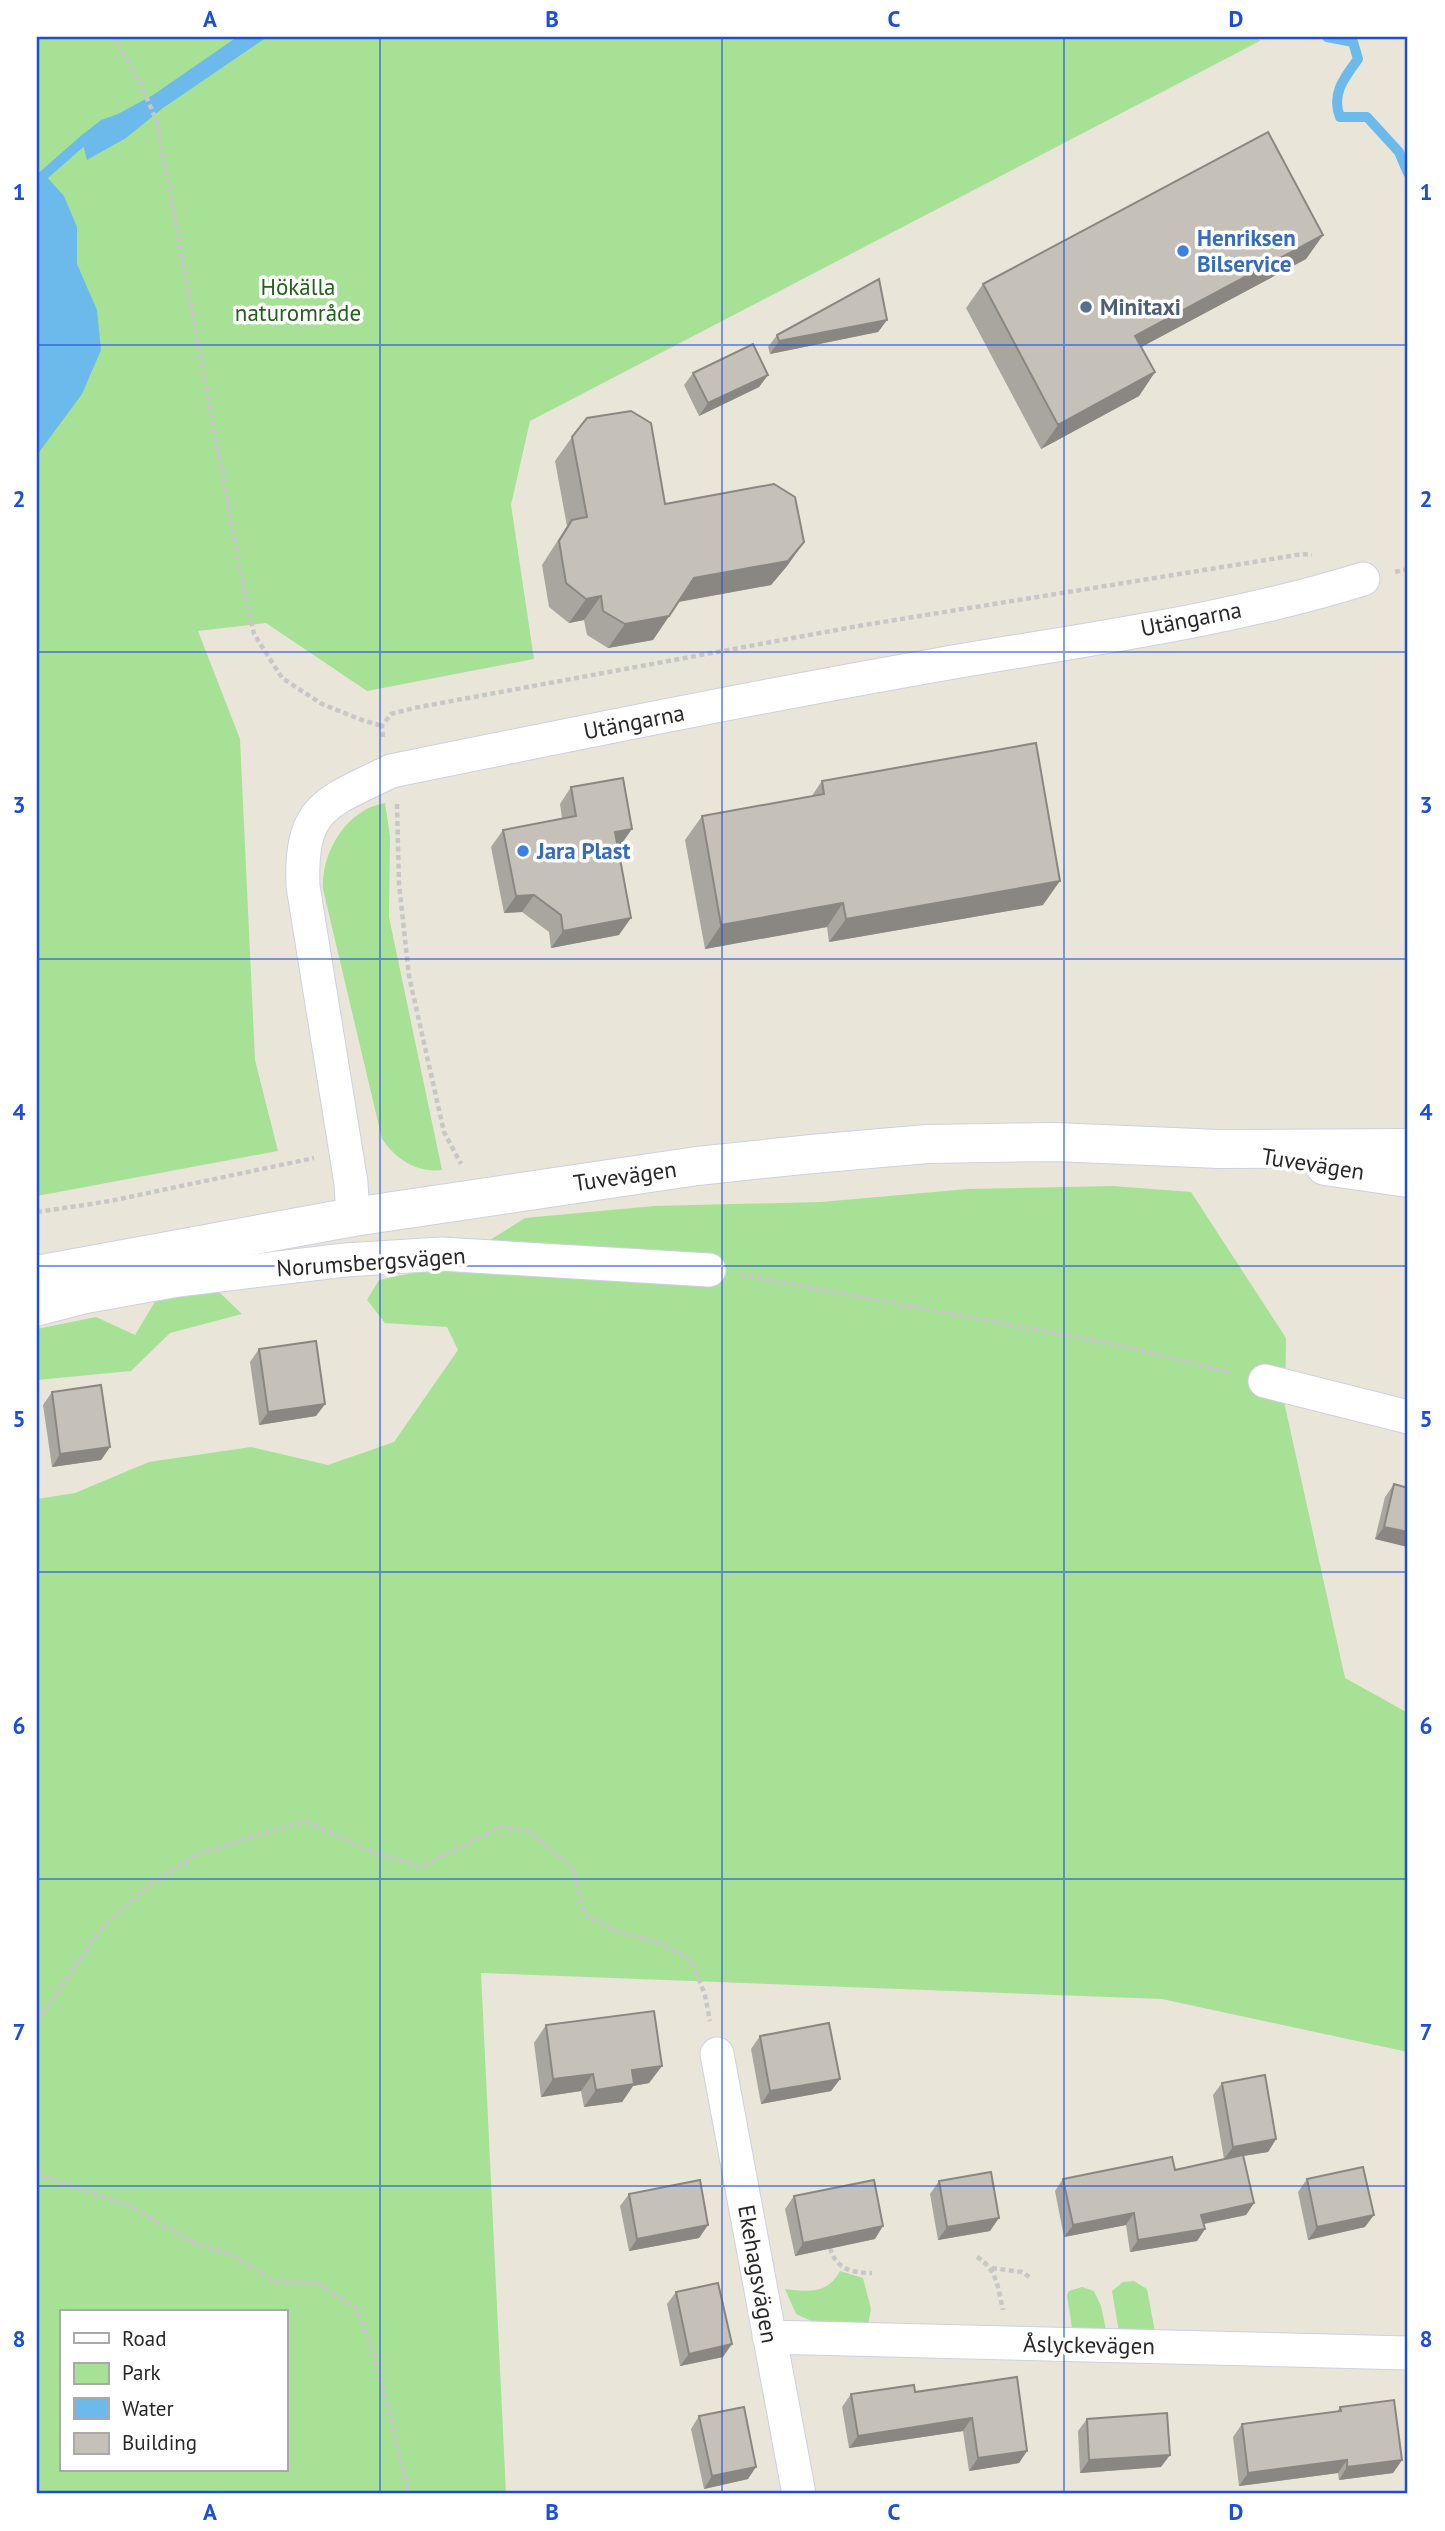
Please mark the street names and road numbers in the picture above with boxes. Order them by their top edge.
street label: Utängarna [1138,595,1244,643]
street label: Utängarna [581,698,687,746]
street label: Tuvevägen [1260,1141,1367,1186]
street label: Tuvevägen [571,1154,678,1197]
street label: Norumsbergsvägen [275,1240,466,1283]
street label: Ekehagsvägen [732,2203,785,2345]
street label: Åslyckevägen [1023,2329,1155,2360]

